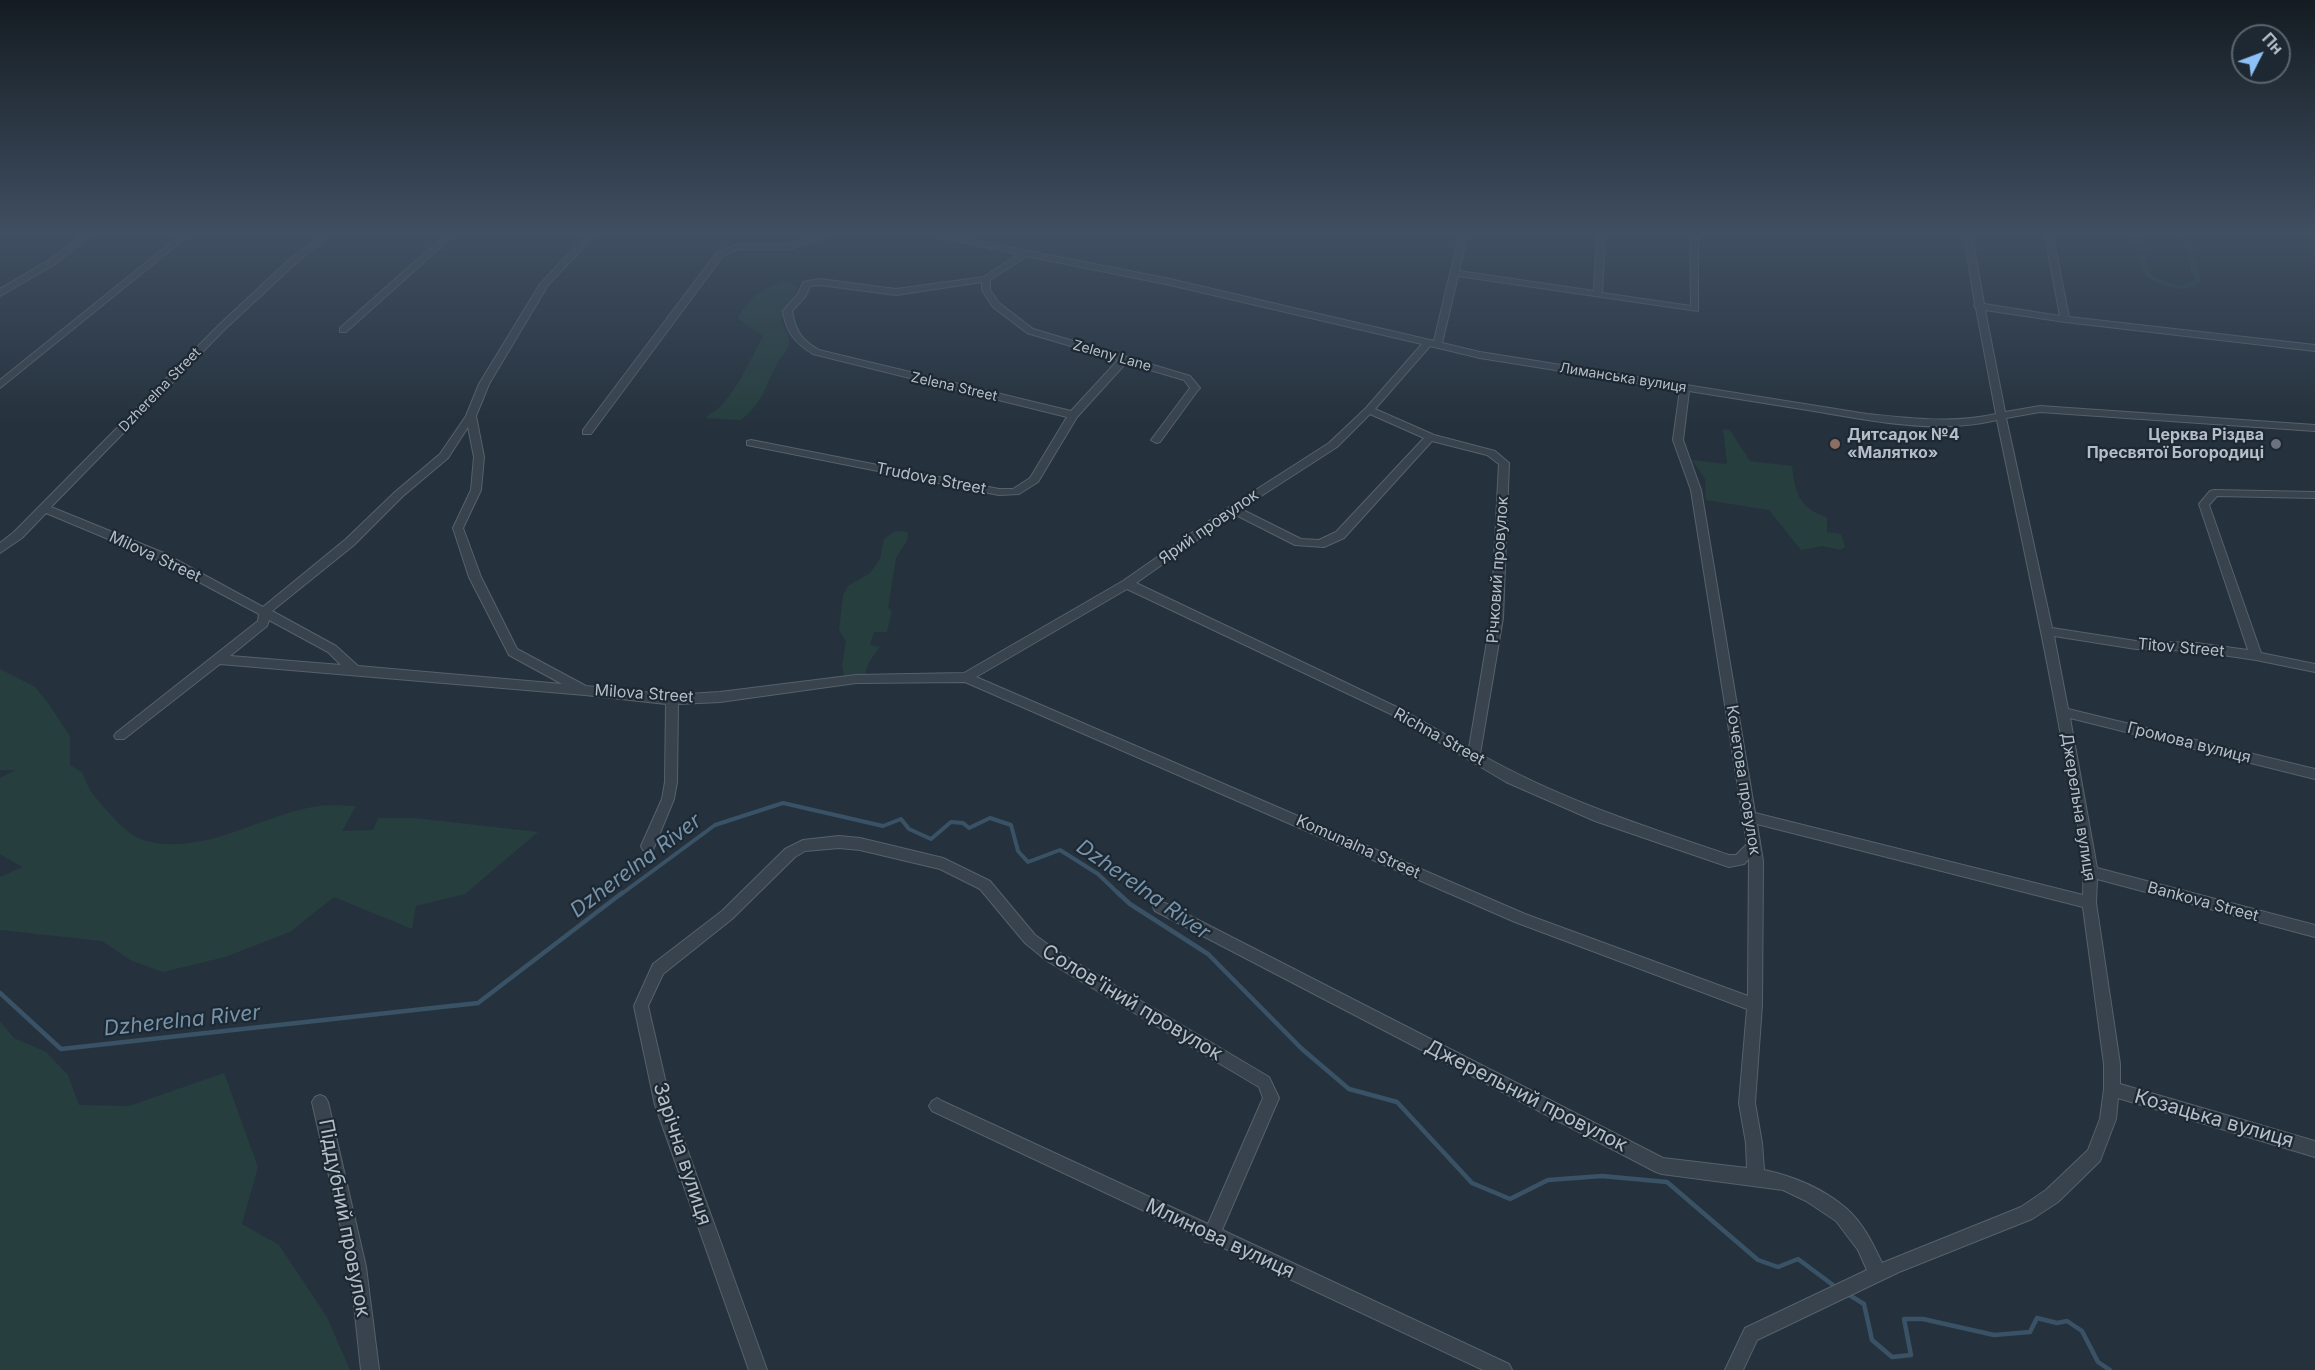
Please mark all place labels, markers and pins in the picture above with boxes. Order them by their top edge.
place label: Дитсадок №4 «Малятко» [1847,425,1960,463]
place label: Церква Різдва Пресвятої Богородиці [2087,425,2264,463]
marker: Дитсадок №4 «Малятко» [1828,437,1842,451]
marker: Церква Різдва Пресвятої Богородиці [2269,437,2283,451]

